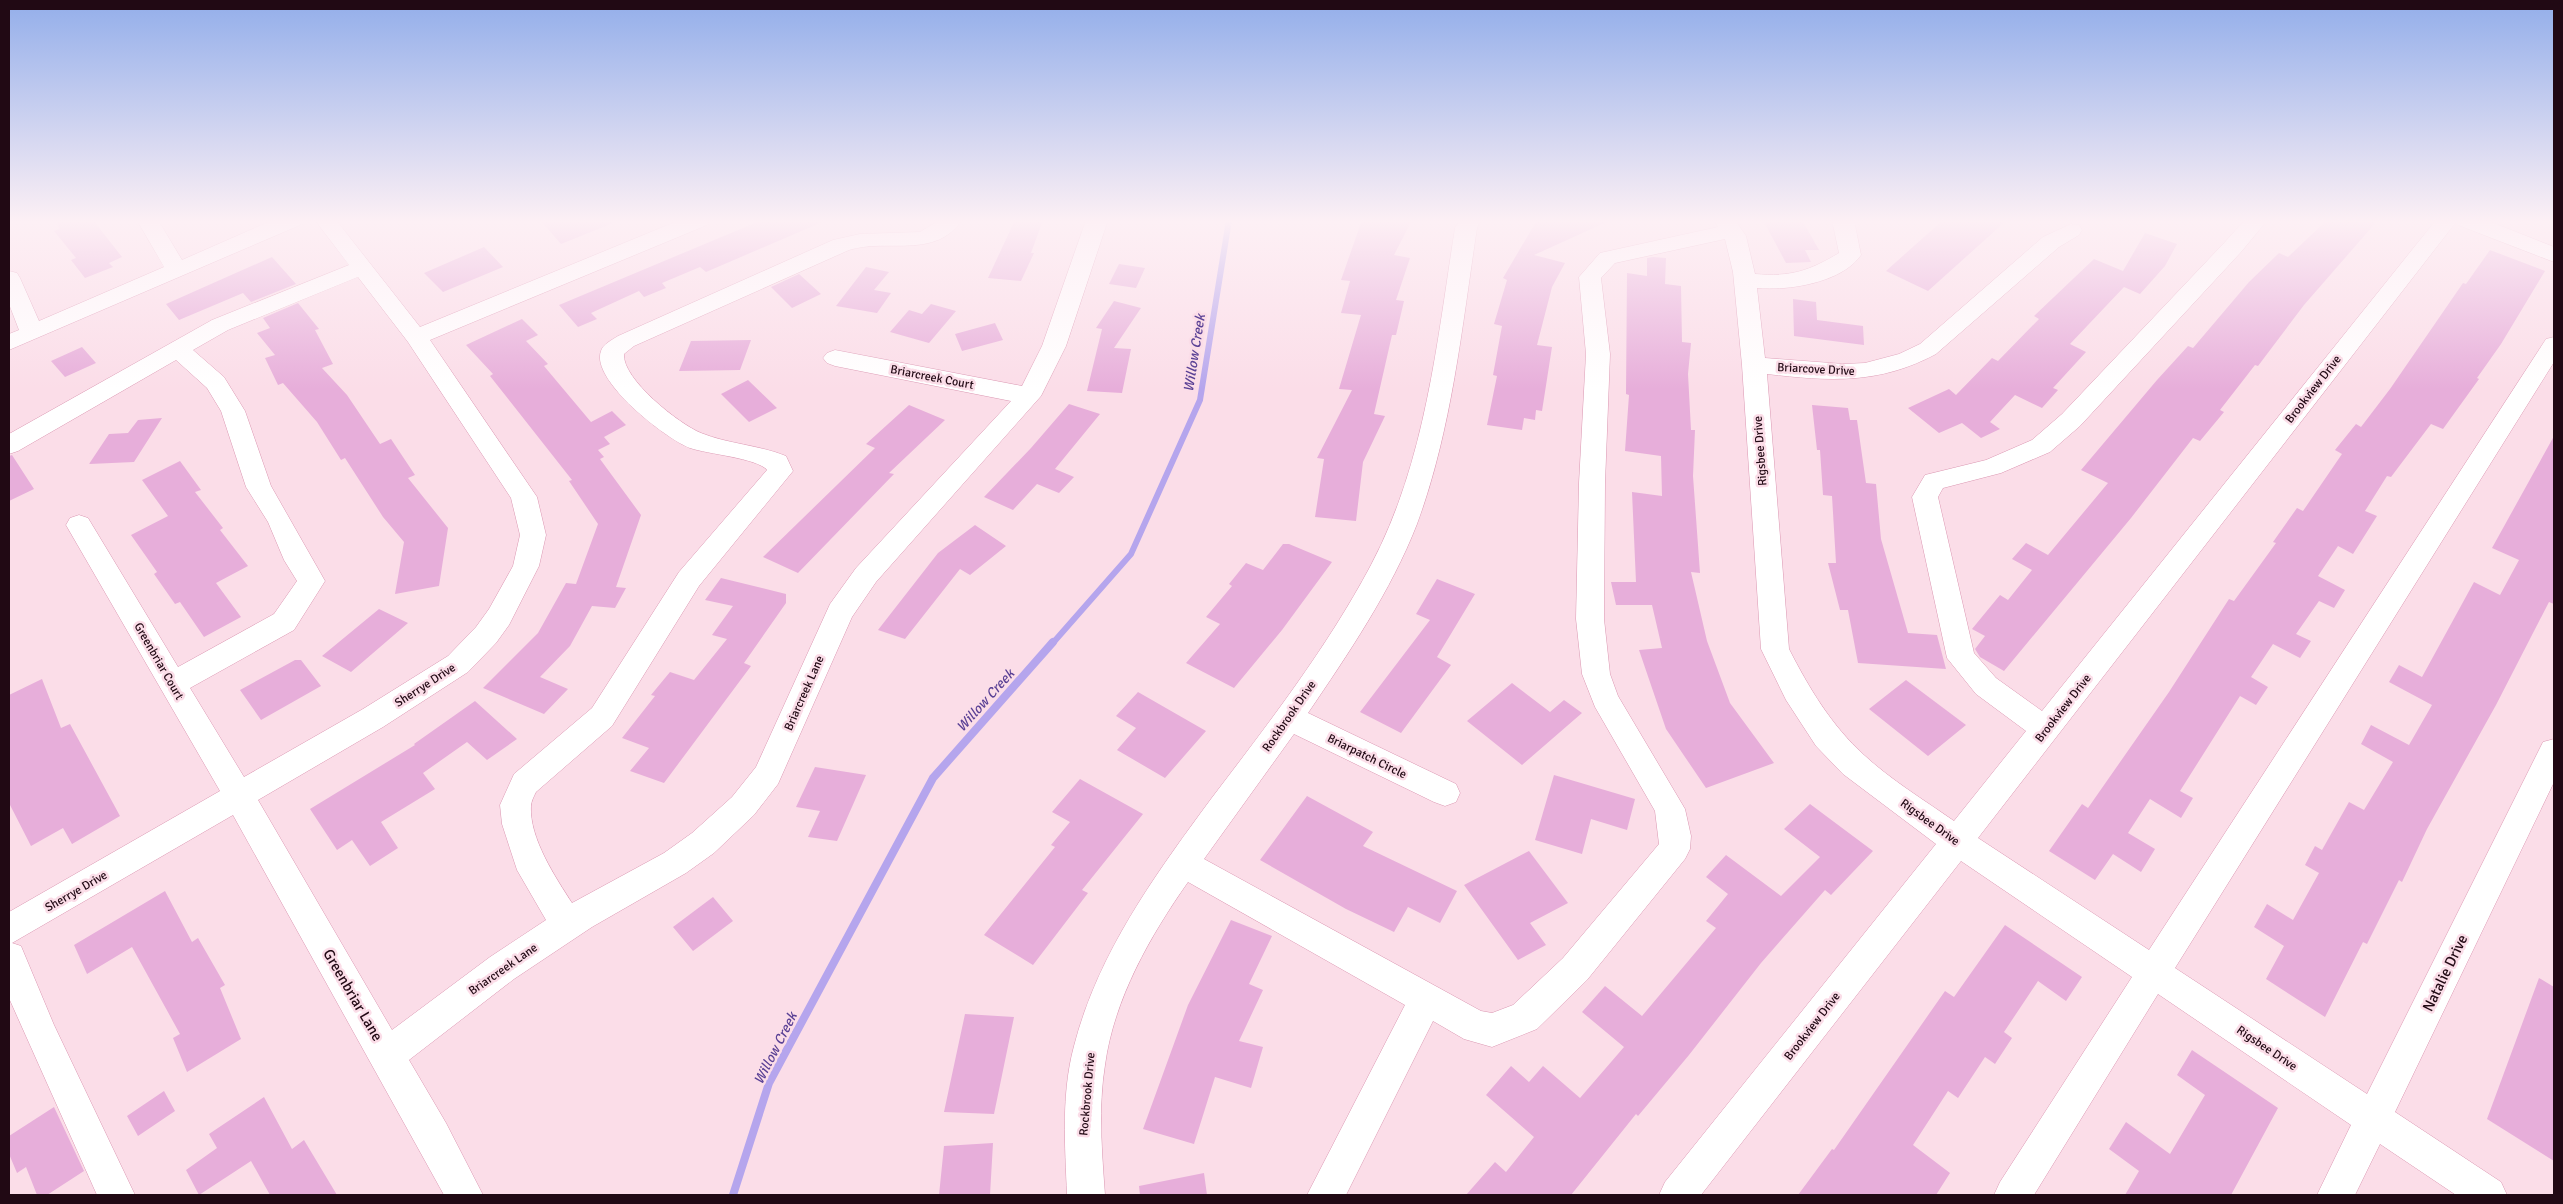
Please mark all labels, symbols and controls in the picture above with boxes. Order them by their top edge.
water label: Willow Creek [1180,311,1209,393]
street label: Brookview Drive [2282,352,2345,426]
street label: Briarcove Drive [1777,360,1855,379]
street label: Briarcreek Court [889,362,975,393]
street label: Rigsbee Drive [1751,416,1770,486]
street label: Greenbriar Court [130,620,187,703]
street label: Briarcreek Lane [781,653,828,733]
street label: Sherrye Drive [392,660,458,711]
water label: Willow Creek [953,664,1019,735]
street label: Brookview Drive [2032,671,2095,745]
street label: Rockbrook Drive [1259,678,1319,755]
street label: Briarpatch Circle [1325,731,1409,782]
street label: Rigsbee Drive [1897,796,1962,849]
street label: Sherrye Drive [42,868,110,915]
street label: Natalie Drive [2419,932,2471,1014]
street label: Briarcreek Lane [466,940,541,999]
street label: Greenbriar Lane [319,946,387,1044]
street label: Brookview Drive [1781,989,1844,1063]
water label: Willow Creek [750,1008,802,1087]
street label: Rigsbee Drive [2234,1023,2300,1074]
street label: Rockbrook Drive [1076,1052,1099,1136]

